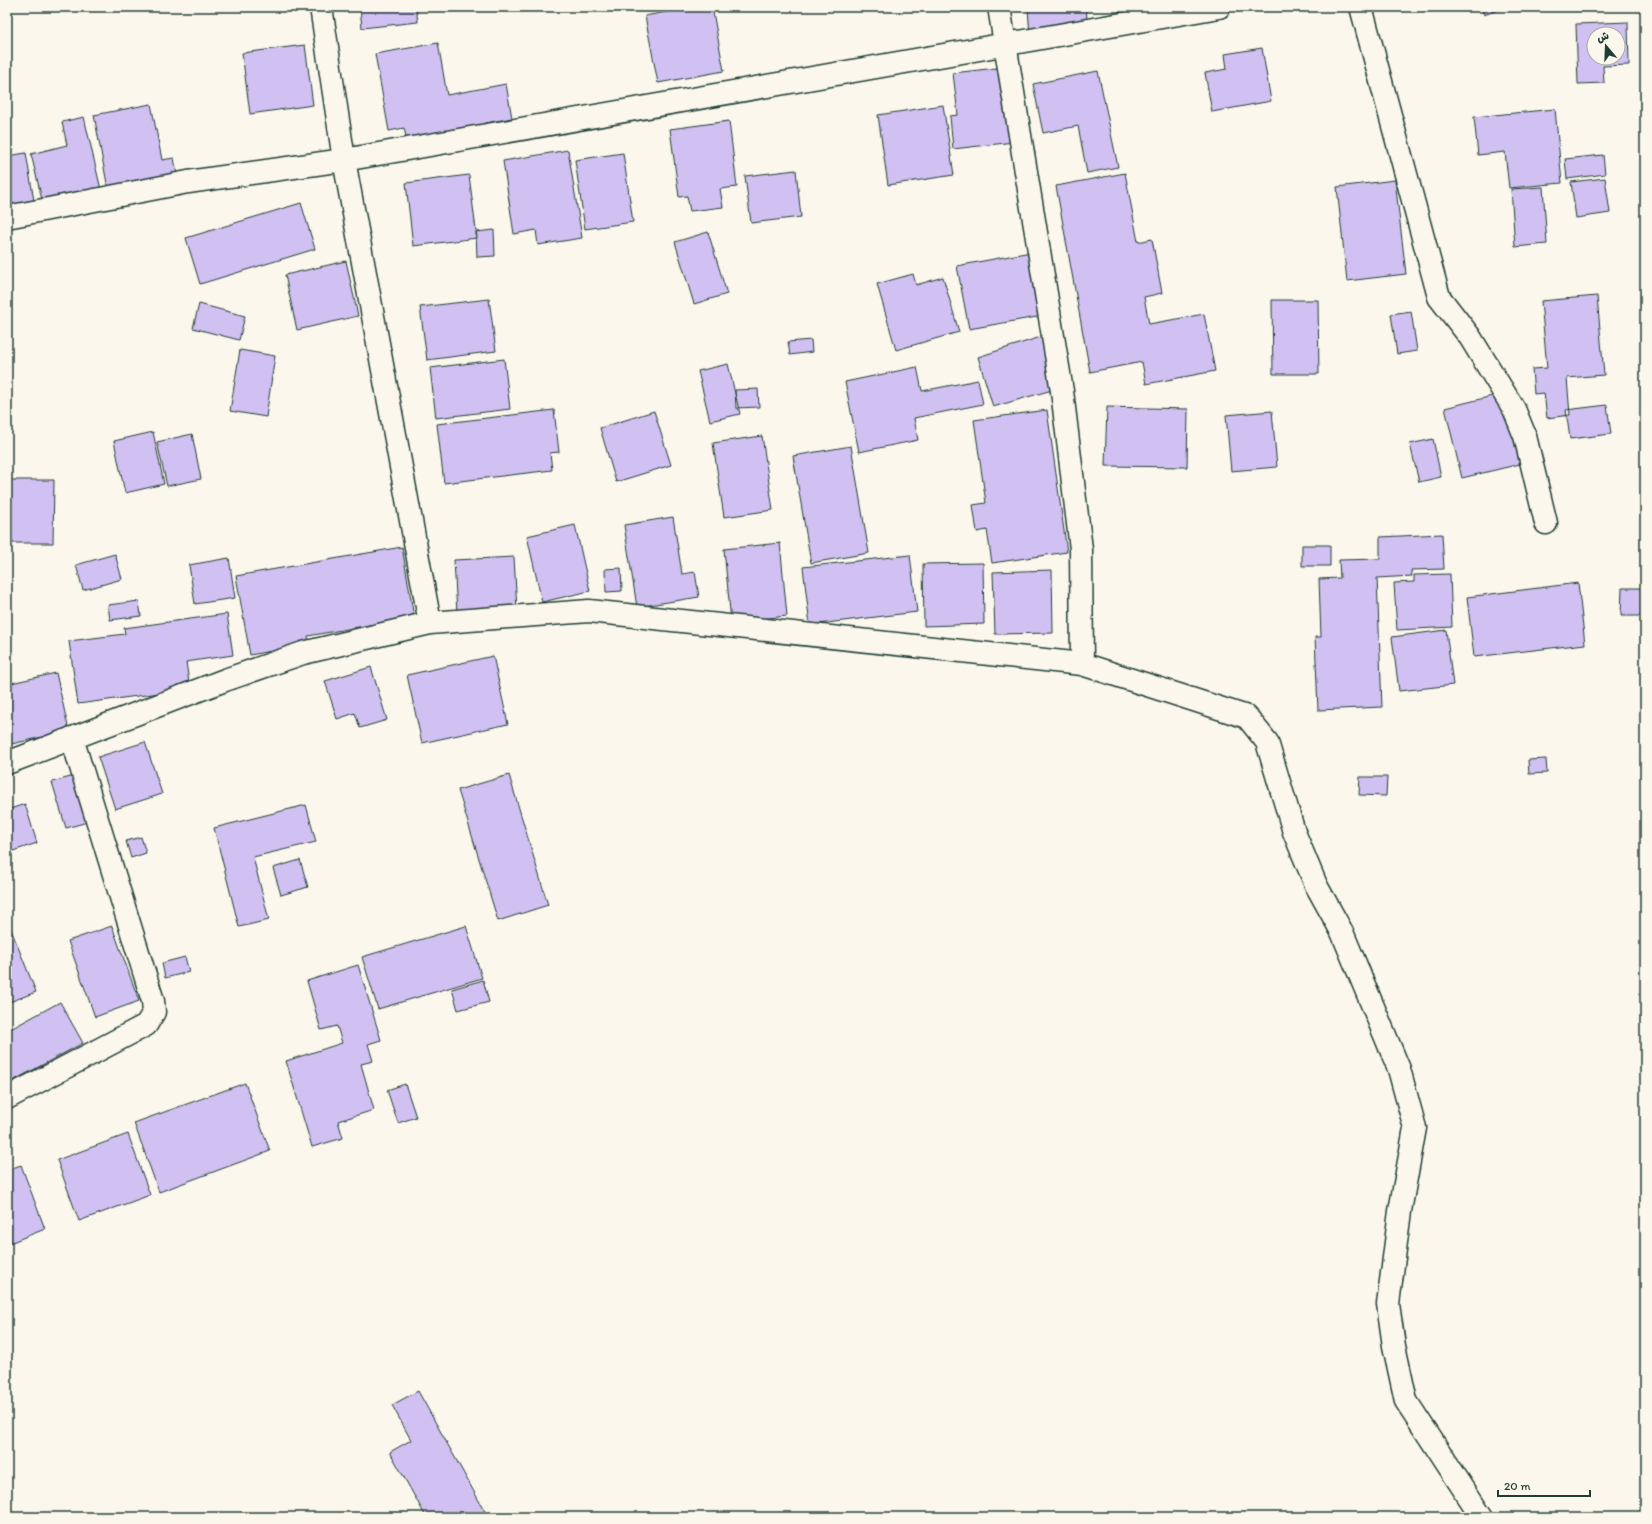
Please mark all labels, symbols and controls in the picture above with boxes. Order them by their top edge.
north arrow [1586,26,1626,66]
text: ش [1595,29,1611,45]
scale bar [1498,1472,1590,1498]
text: 20 m [1504,1479,1531,1493]

